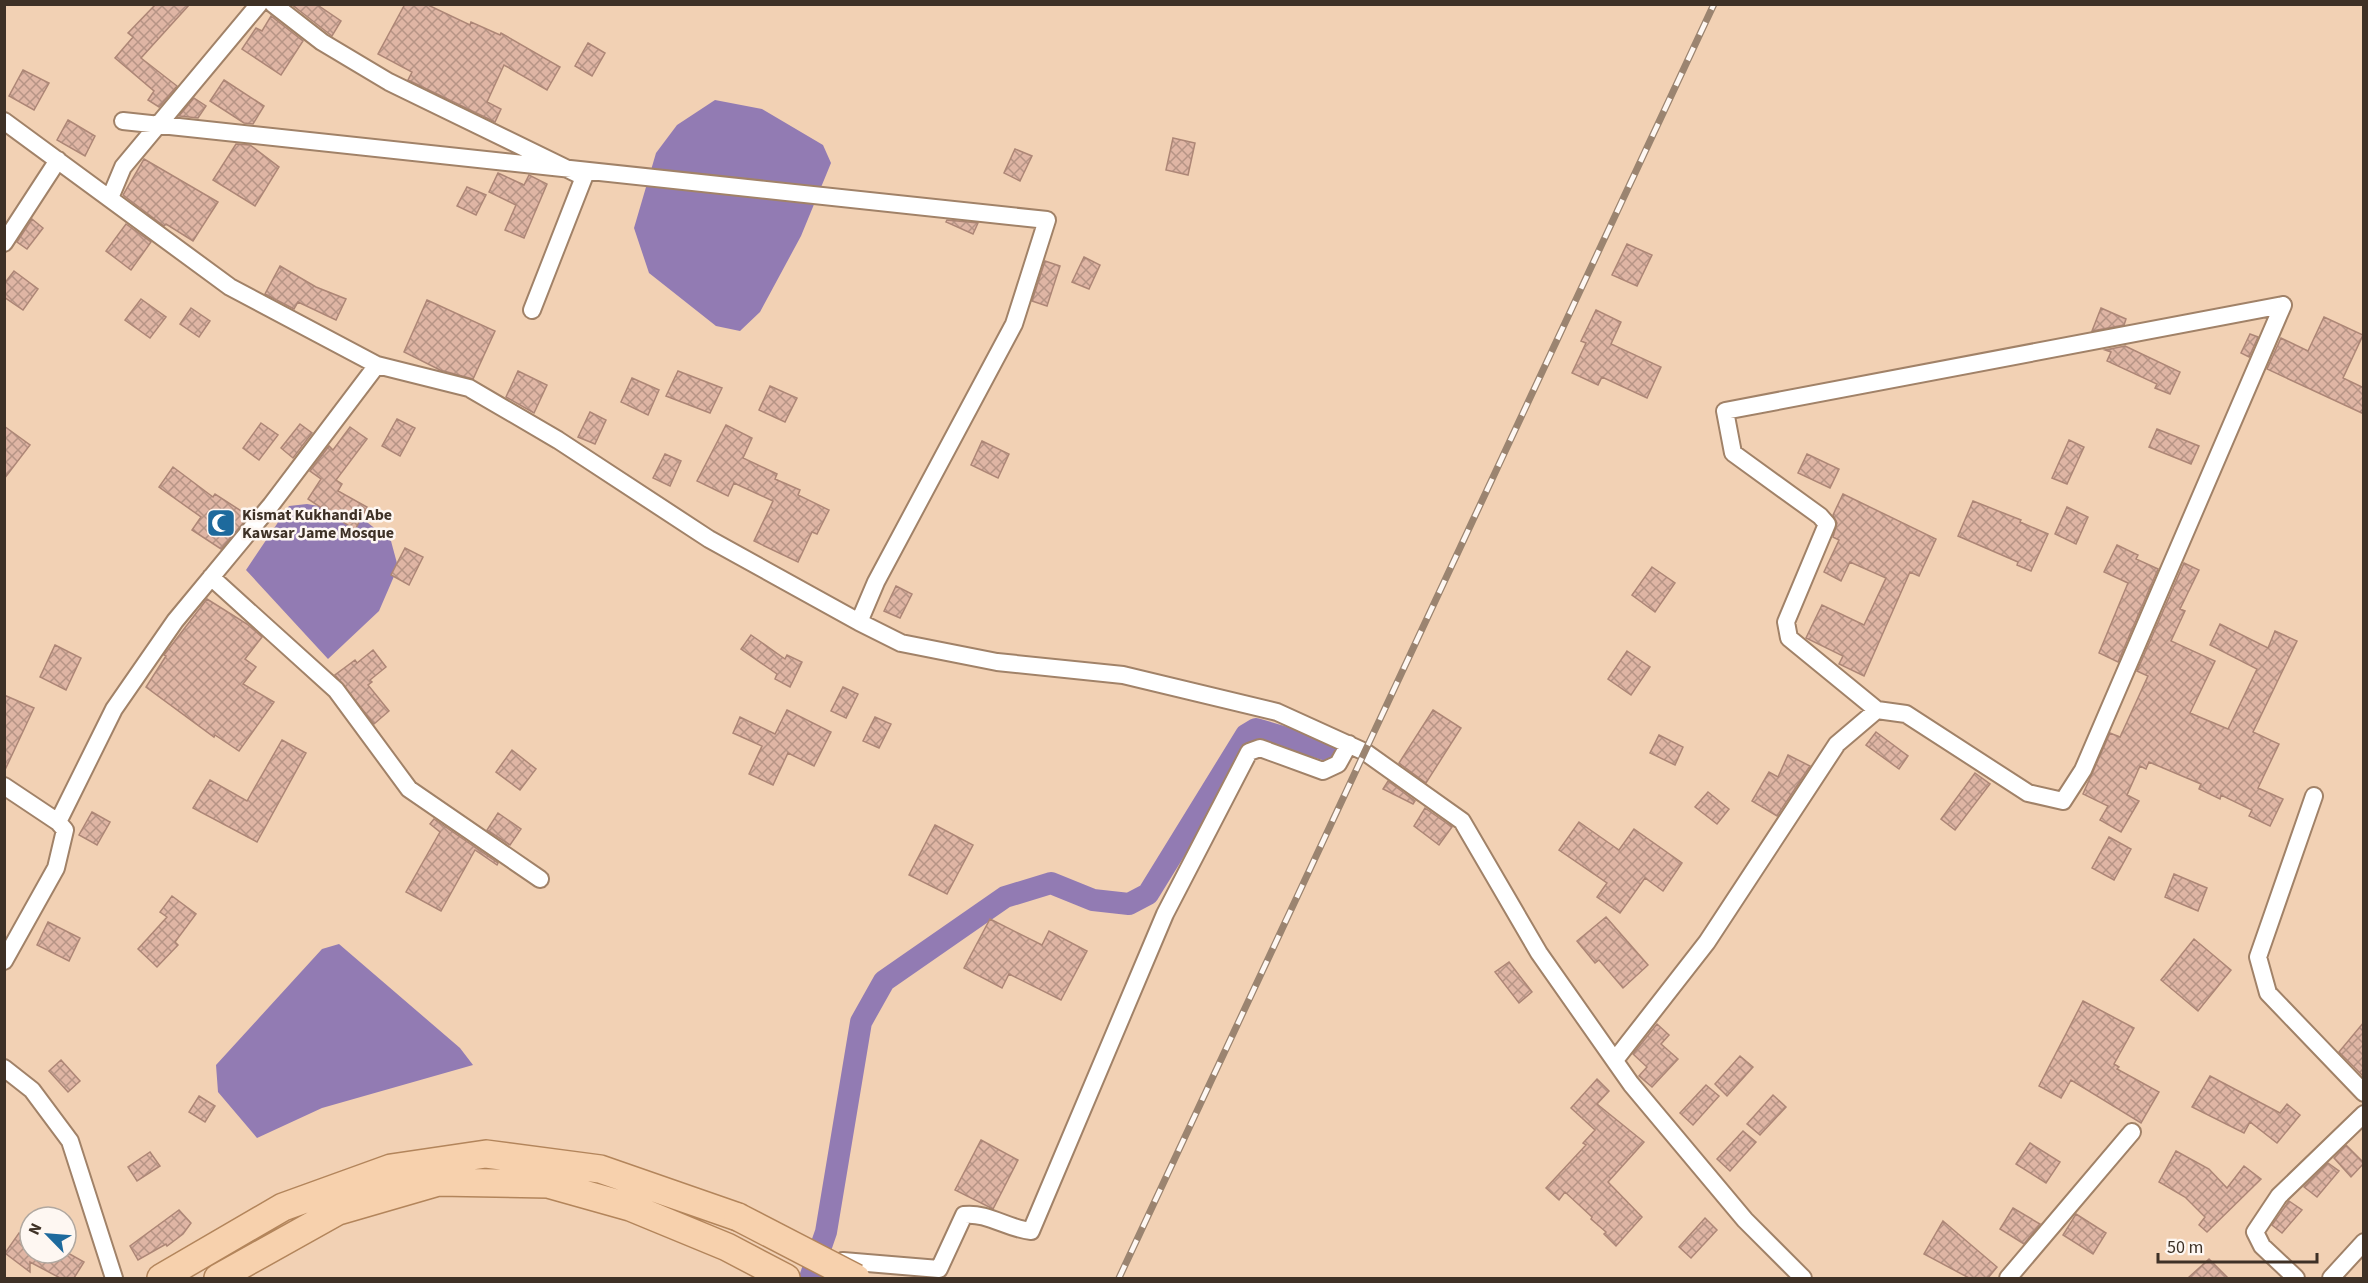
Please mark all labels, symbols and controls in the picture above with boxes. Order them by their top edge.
place label: Kismat Kukhandi Abe Kawsar Jame Mosque [242,504,394,544]
mosque icon: Kismat Kukhandi Abe Kawsar Jame Mosque [205,507,237,539]
north arrow [18,1205,78,1265]
text: N [23,1220,48,1239]
scale bar [2158,1226,2317,1264]
text: 50 m [2167,1235,2203,1260]

